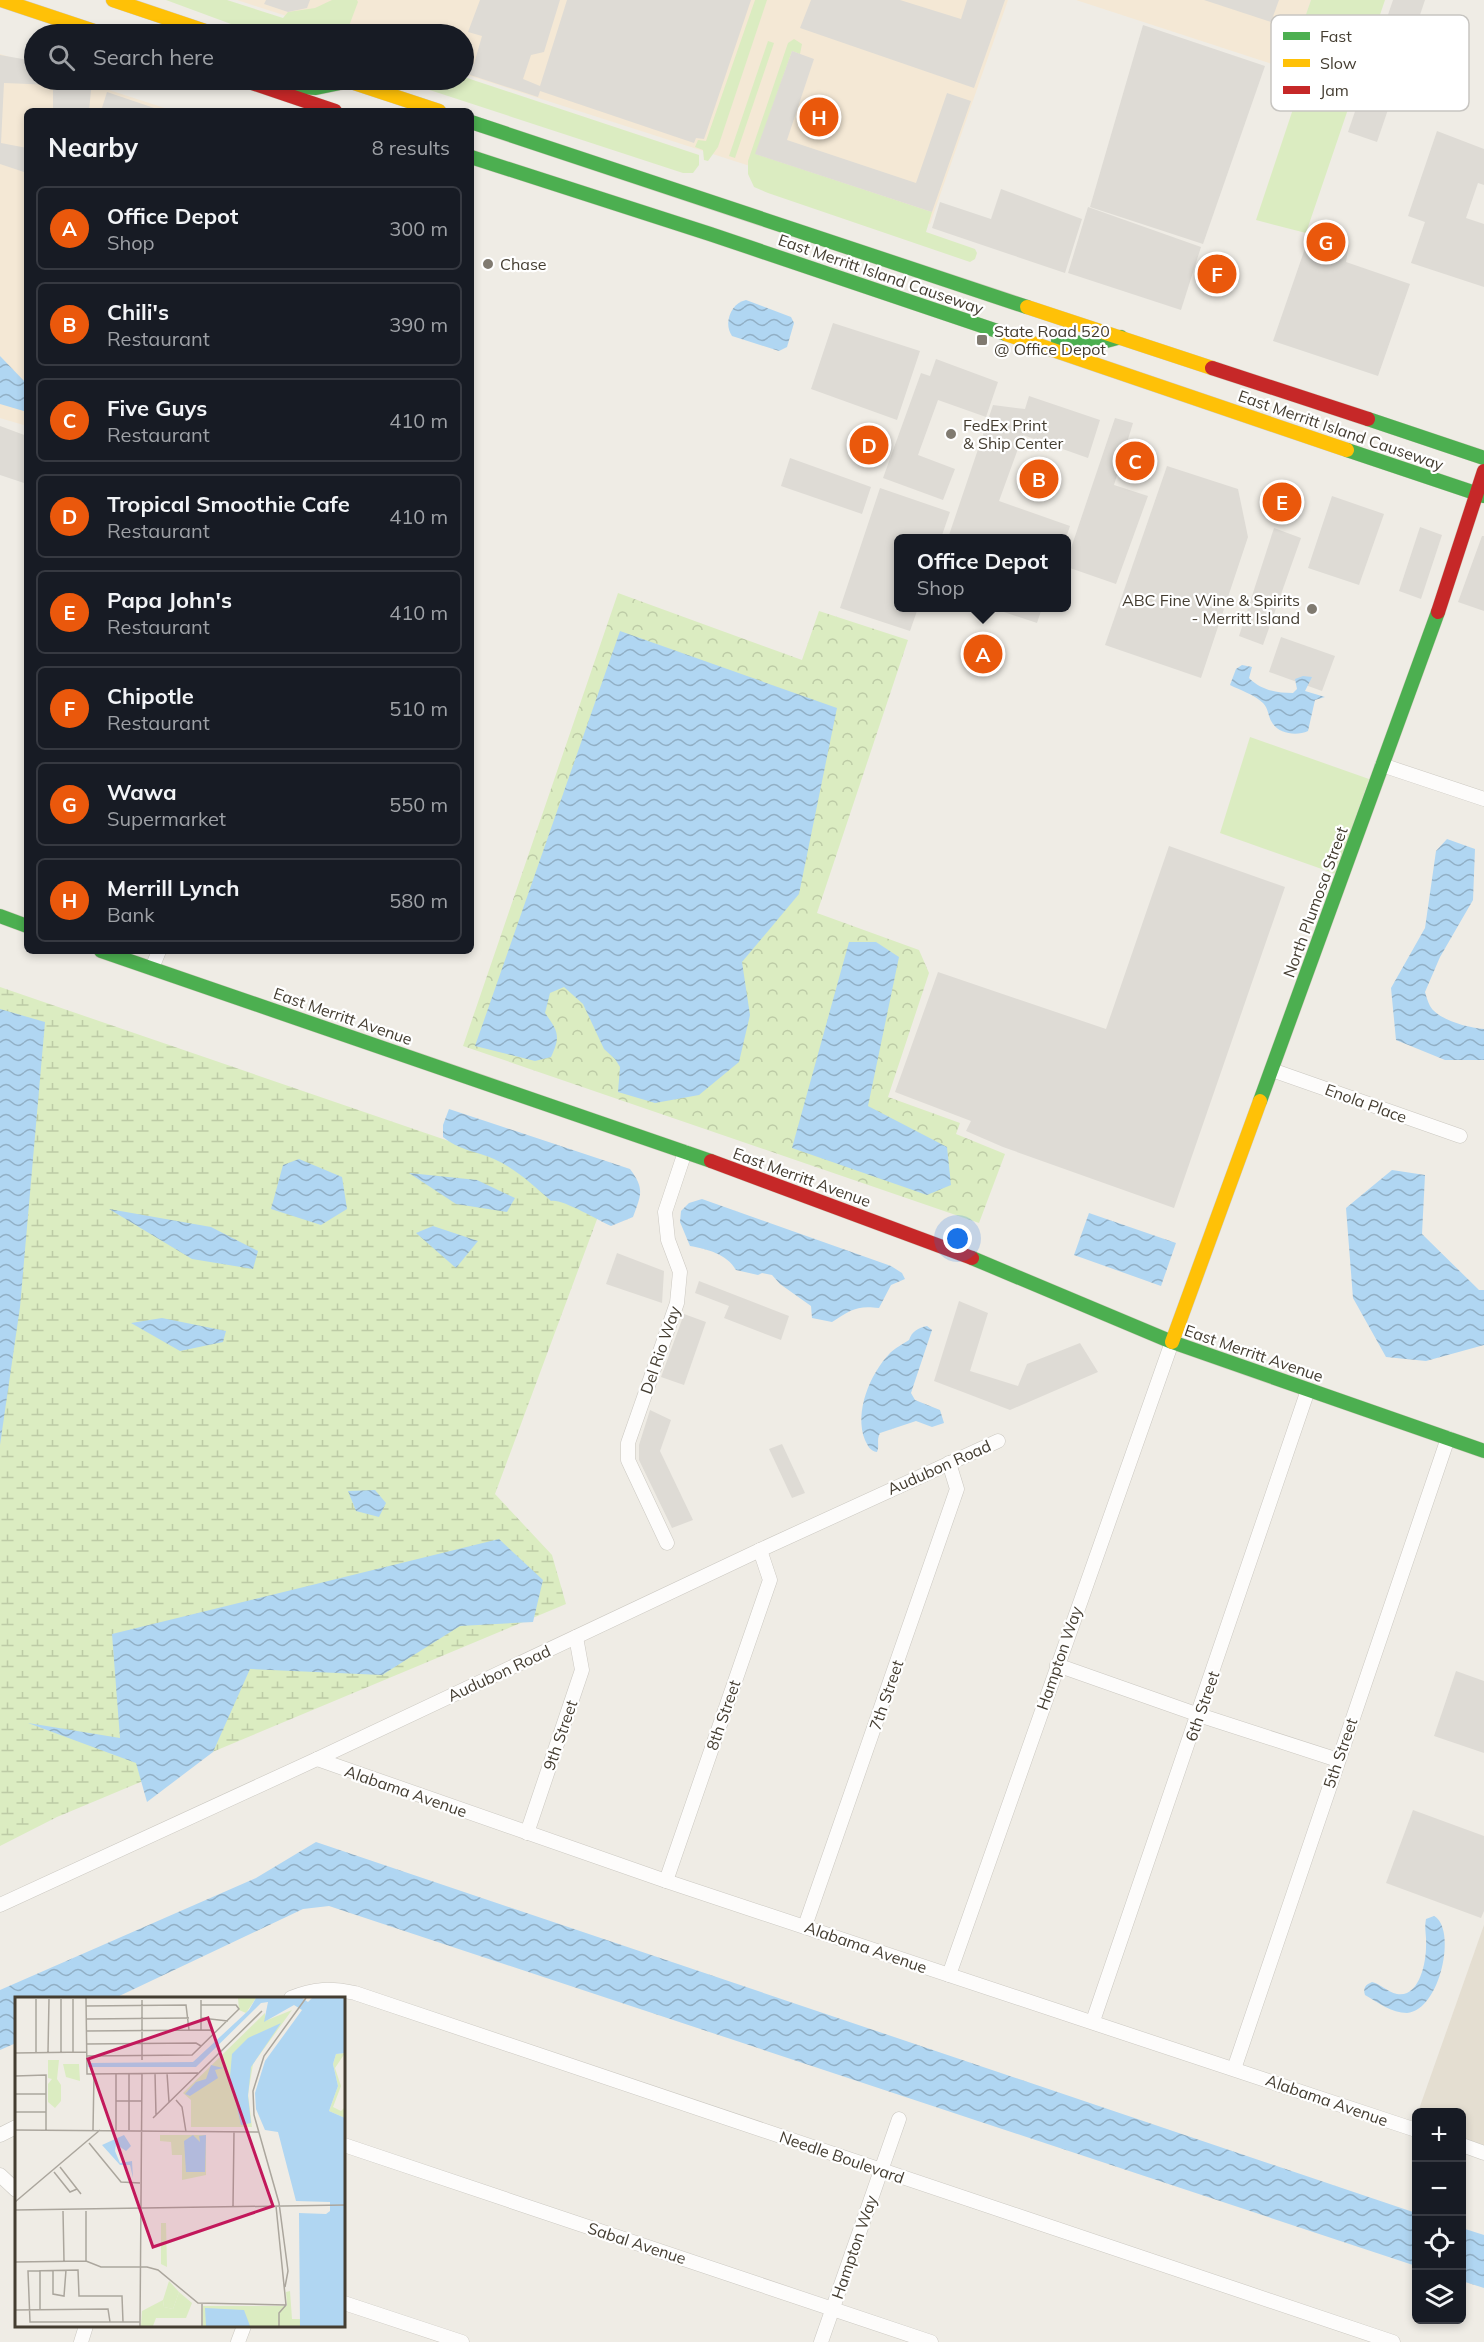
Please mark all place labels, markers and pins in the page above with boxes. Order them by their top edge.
pin: H [800,94,838,140]
pin: G [1306,220,1346,264]
pin: F [1198,252,1236,296]
place label: Chase [500,254,547,274]
marker: Chase [481,257,495,271]
place label: State Road 520 @ Office Depot [994,321,1110,359]
marker: State Road 520 @ Office Depot [975,333,989,347]
place label: FedEx Print & Ship Center [963,415,1064,453]
pin: D [850,422,888,468]
marker: FedEx Print & Ship Center [944,427,958,441]
pin: C [1116,438,1154,484]
pin: B [1020,456,1058,502]
pin: E [1262,480,1302,524]
place label: ABC Fine Wine & Spirits - Merritt Island [1122,590,1300,628]
marker: ABC Fine Wine & Spirits - Merritt Island [1305,602,1319,616]
pin: A [964,632,1002,676]

